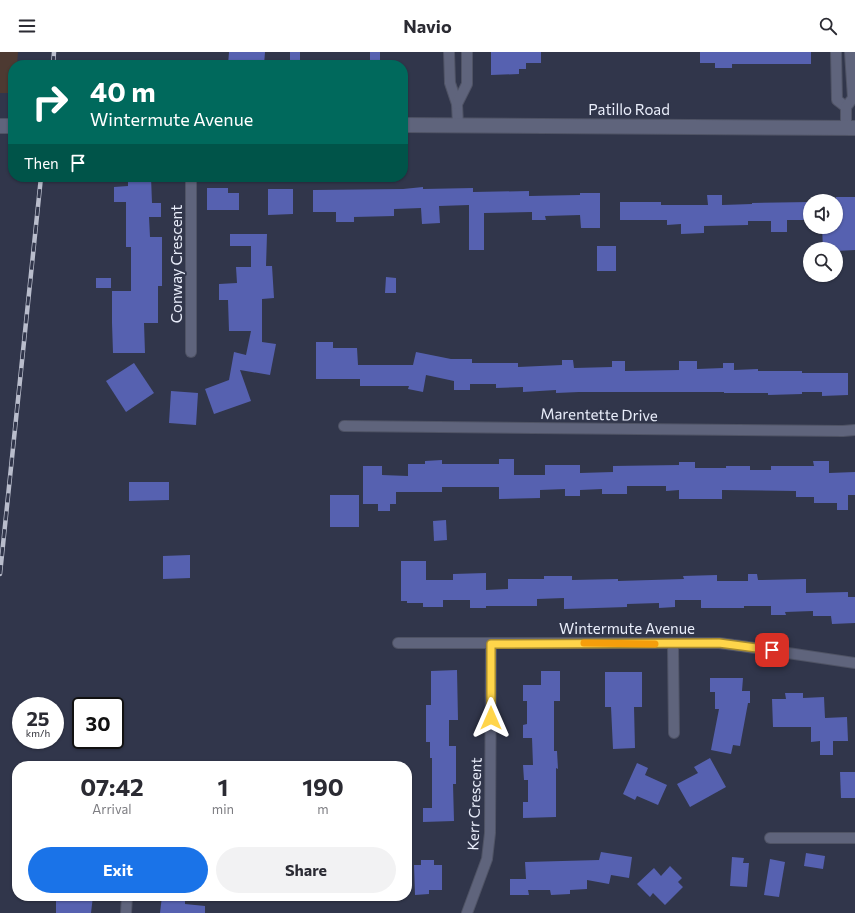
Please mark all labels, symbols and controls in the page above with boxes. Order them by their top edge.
icon: menu [16,15,38,37]
text: Navio [403,15,452,37]
icon: search [817,15,839,37]
text: 40 m [90,74,156,108]
icon: right [24,76,76,128]
street label: Patillo Road [588,100,670,118]
text: Wintermute Avenue [90,108,253,130]
icon: arrive [67,152,89,174]
text: Then [24,154,59,172]
map controls [803,194,843,282]
button: sound [803,194,843,234]
street label: Conway Crescent [167,205,185,323]
button: search [803,242,843,282]
street label: Marentette Drive [540,404,658,424]
street label: Wintermute Avenue [559,619,695,637]
pin [755,633,789,667]
icon: arrive [761,639,783,661]
speed limit sign: 30 [72,697,124,749]
position arrow [470,697,512,739]
text: 25 [26,706,50,730]
text: km/h [26,727,50,739]
street label: Kerr Crescent [463,757,485,851]
text: 07:42 [80,772,144,801]
text: 1 [217,772,228,801]
text: 190 [302,772,344,801]
text: Arrival [92,801,132,817]
text: min [212,801,234,817]
text: m [317,801,329,817]
button: Exit [28,847,208,893]
button: Share [216,847,396,893]

